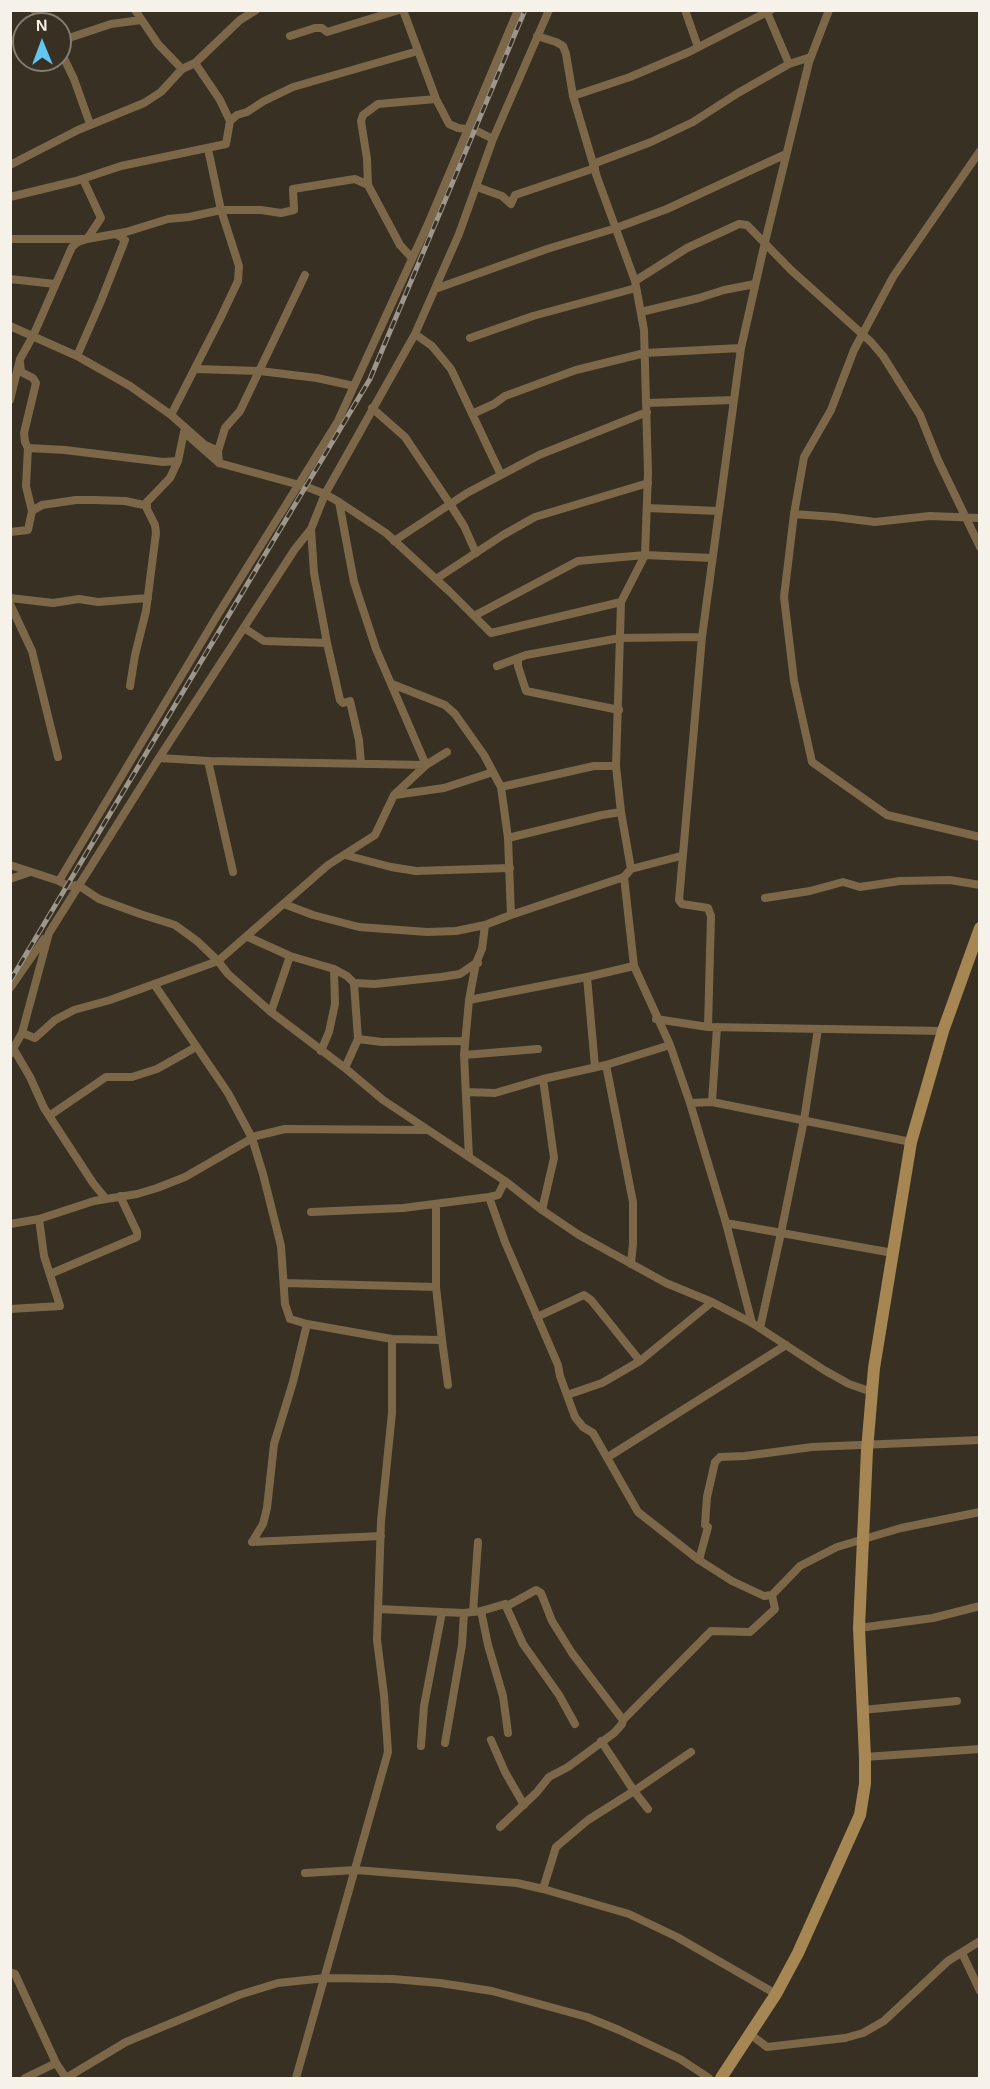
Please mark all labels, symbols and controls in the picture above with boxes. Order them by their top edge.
north arrow [12,12,72,72]
text: N [36,17,48,34]

